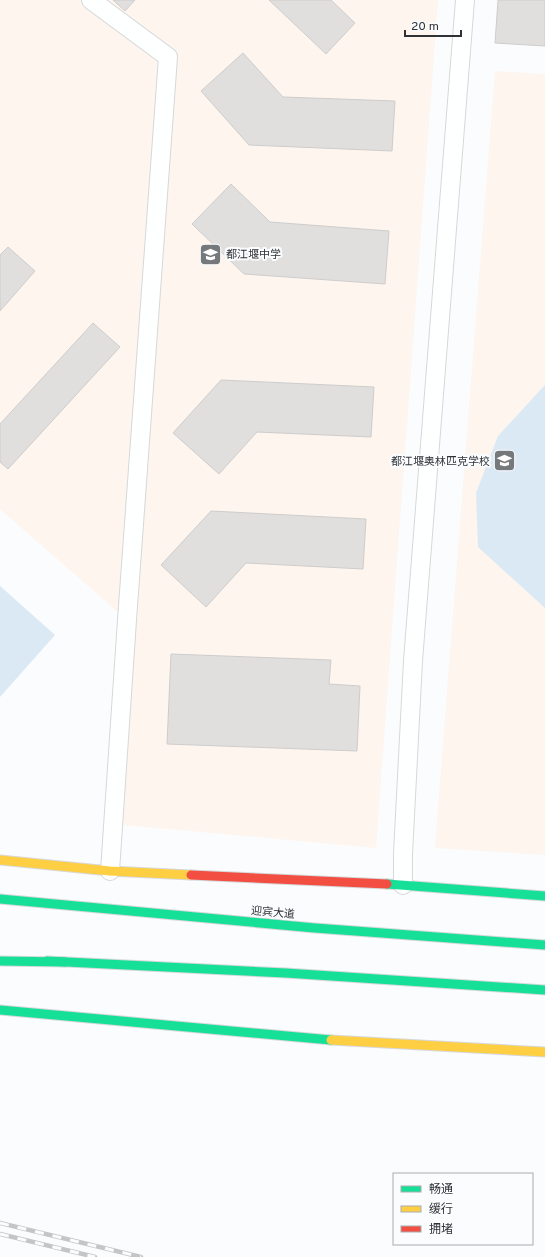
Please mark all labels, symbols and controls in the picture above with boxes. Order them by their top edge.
scale bar [405,12,461,38]
text: 20 m [411,19,439,35]
school or university icon: 都江堰中学 [197,241,223,267]
place label: 都江堰中学 [226,248,281,262]
school or university icon: 都江堰奥林匹克学校 [492,448,518,474]
place label: 都江堰奥林匹克学校 [391,455,490,469]
street label: 迎宾大道 [250,904,295,922]
legend [393,1173,533,1245]
text: 畅通 [429,1182,453,1198]
text: 缓行 [429,1202,453,1218]
text: 拥堵 [429,1222,453,1238]

